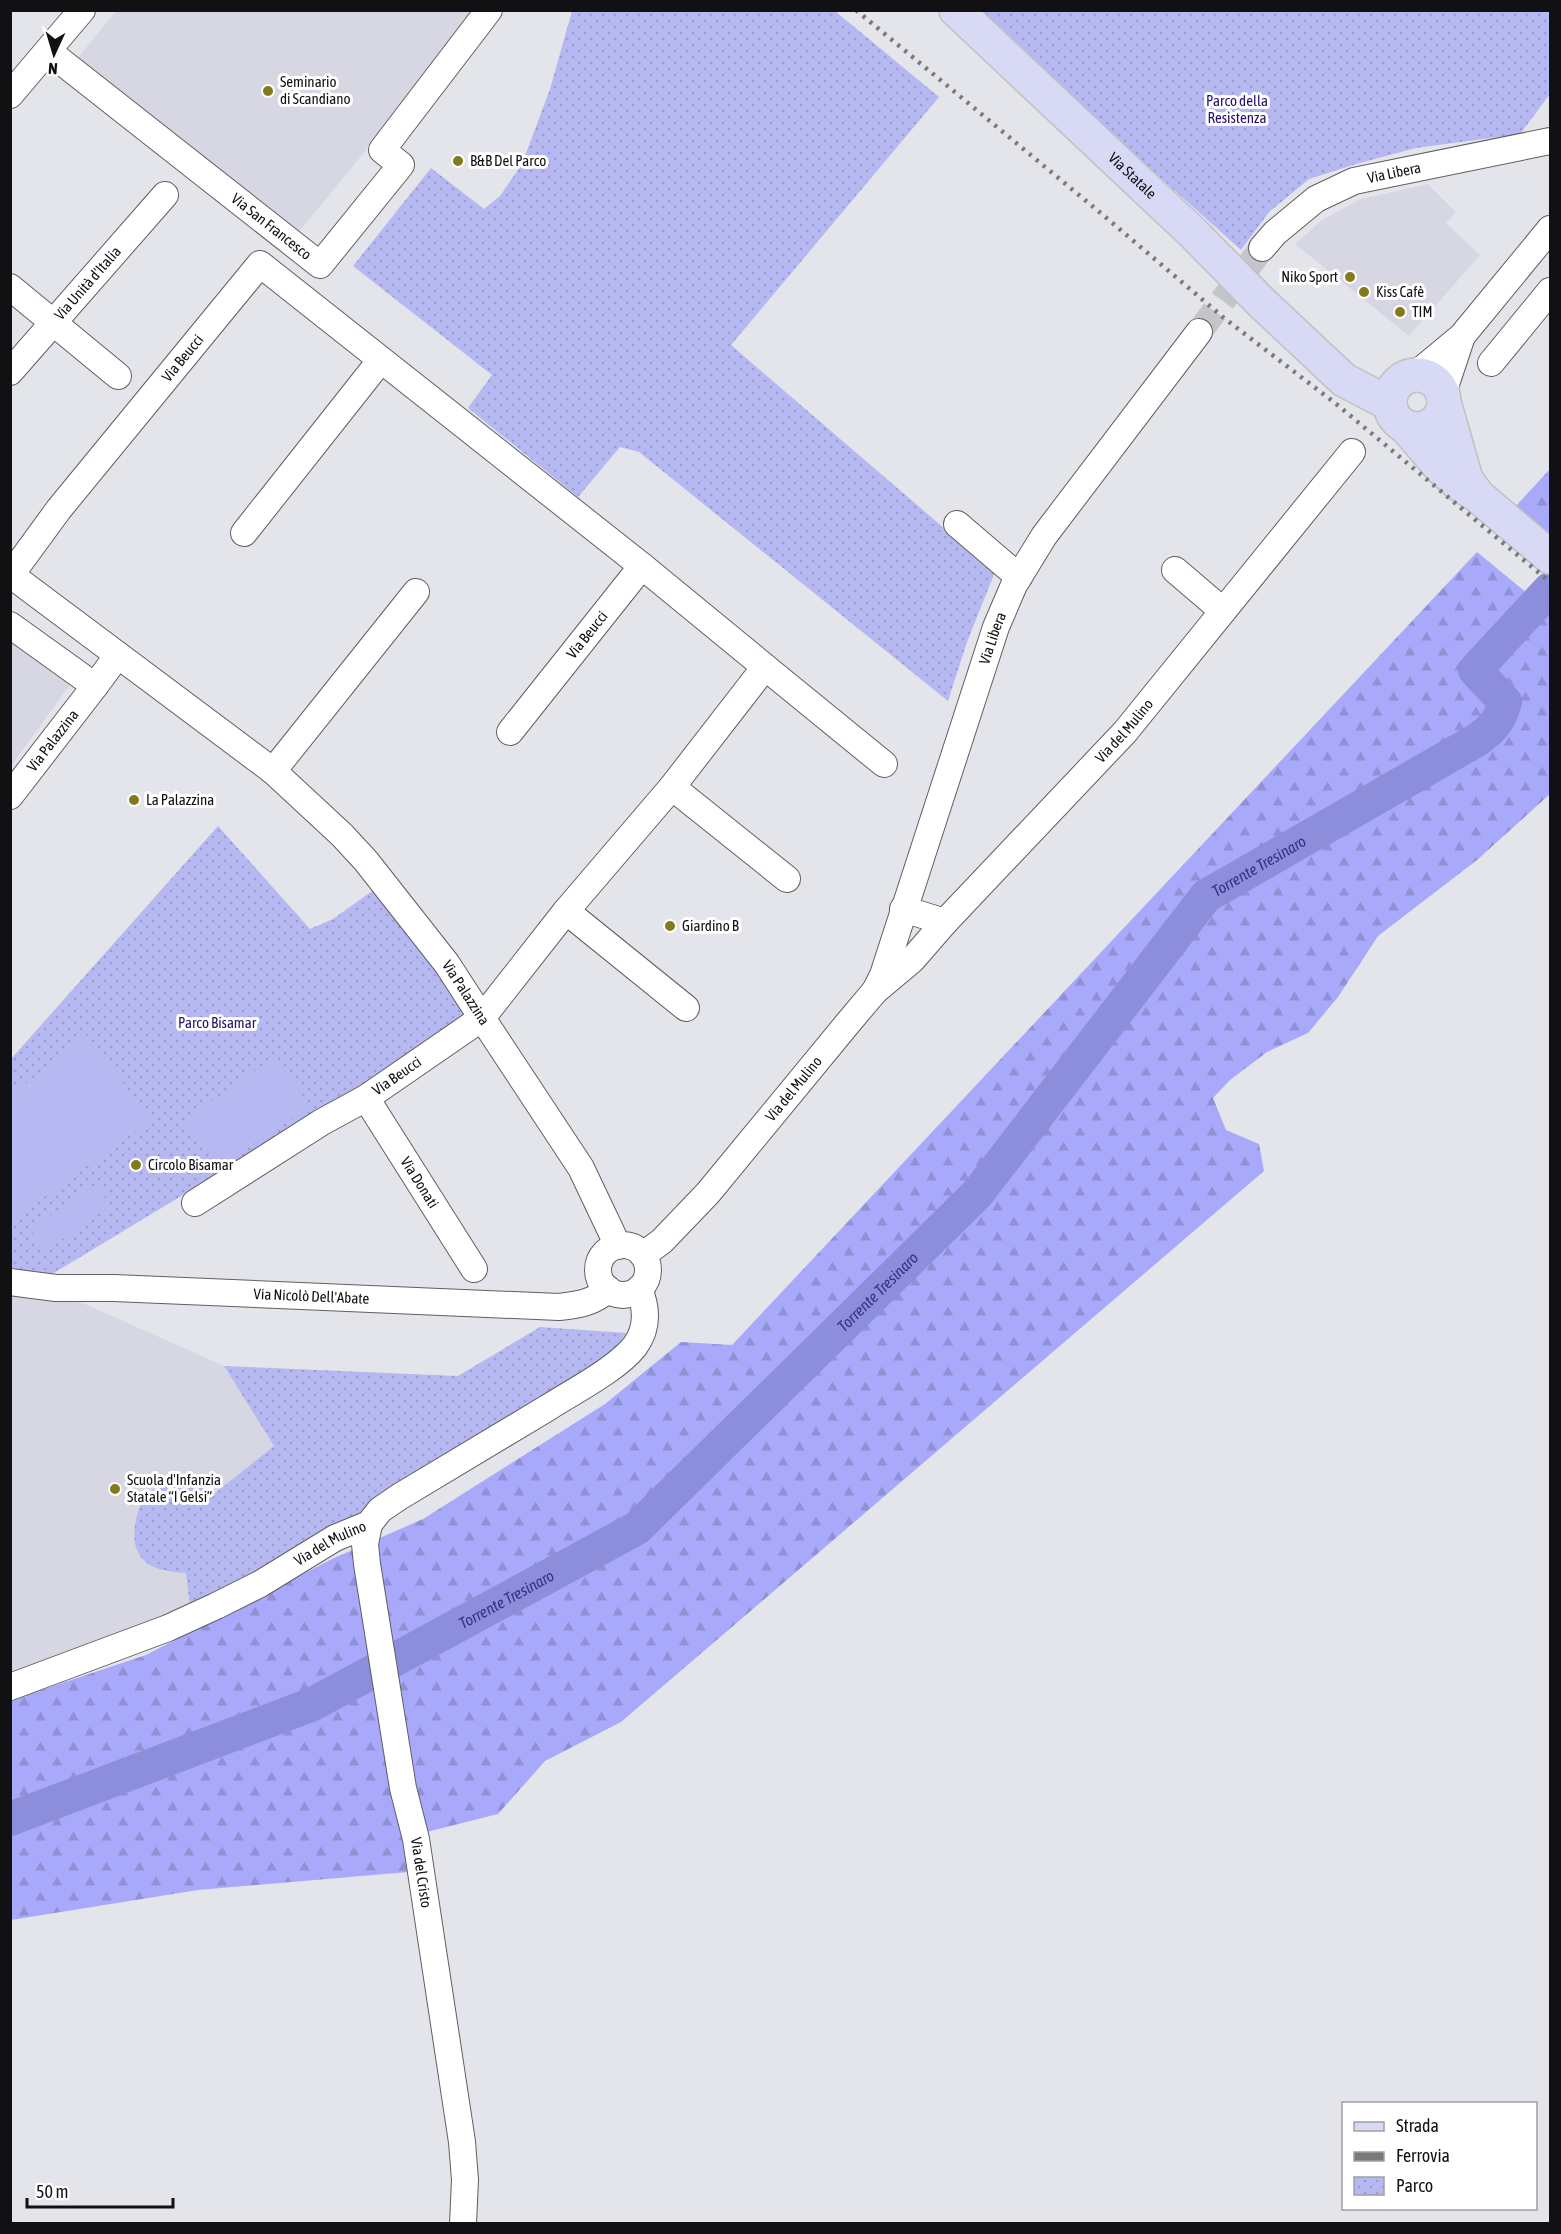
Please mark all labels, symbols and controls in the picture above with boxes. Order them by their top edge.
north arrow [24,24,84,84]
text: N [48,60,58,78]
place label: Seminario di Scandiano [280,73,351,107]
marker: Seminario di Scandiano [261,84,275,98]
park label: Parco della Resistenza [1206,92,1268,126]
street label: Via Statale [1105,149,1160,202]
place label: B&B Del Parco [470,152,546,169]
marker: B&B Del Parco [451,154,465,168]
street label: Via Libera [1366,159,1422,186]
street label: Via San Francesco [228,190,315,263]
street label: Via Unità d'Italia [51,243,124,323]
place label: Niko Sport [1281,268,1338,285]
marker: Niko Sport [1343,270,1357,284]
place label: Kiss Cafè [1376,283,1424,300]
marker: Kiss Cafè [1357,285,1371,299]
place label: TIM [1412,303,1432,320]
marker: TIM [1393,305,1407,319]
street label: Via Beucci [158,331,207,385]
street label: Via Beucci [563,608,611,662]
street label: Via Libera [975,609,1009,666]
street label: Via del Mulino [1092,695,1156,766]
street label: Via Palazzina [23,706,82,775]
place label: La Palazzina [146,791,214,808]
marker: La Palazzina [127,793,141,807]
water label: Torrente Tresinaro [1208,832,1309,900]
place label: Giardino B [682,917,739,934]
marker: Giardino B [663,919,677,933]
street label: Via Palazzina [439,957,493,1028]
park label: Parco Bisamar [178,1014,257,1031]
street label: Via Beucci [369,1053,424,1098]
street label: Via del Mulino [762,1053,825,1124]
street label: Via Donati [397,1153,442,1211]
place label: Circolo Bisamar [148,1156,234,1173]
marker: Circolo Bisamar [129,1158,143,1172]
water label: Torrente Tresinaro [834,1248,921,1335]
street label: Via Nicolò Dell'Abate [253,1285,370,1307]
place label: Scuola d'Infanzia Statale “I Gelsi” [127,1471,221,1505]
marker: Scuola d'Infanzia Statale “I Gelsi” [108,1482,122,1496]
street label: Via del Mulino [291,1517,368,1569]
water label: Torrente Tresinaro [456,1566,557,1632]
street label: Via del Cristo [408,1836,435,1909]
legend [1342,2102,1537,2210]
text: Strada [1396,2115,1439,2136]
text: Ferrovia [1396,2145,1450,2166]
scale bar [27,2171,172,2209]
text: Parco [1396,2175,1433,2196]
text: 50 m [36,2181,68,2202]

